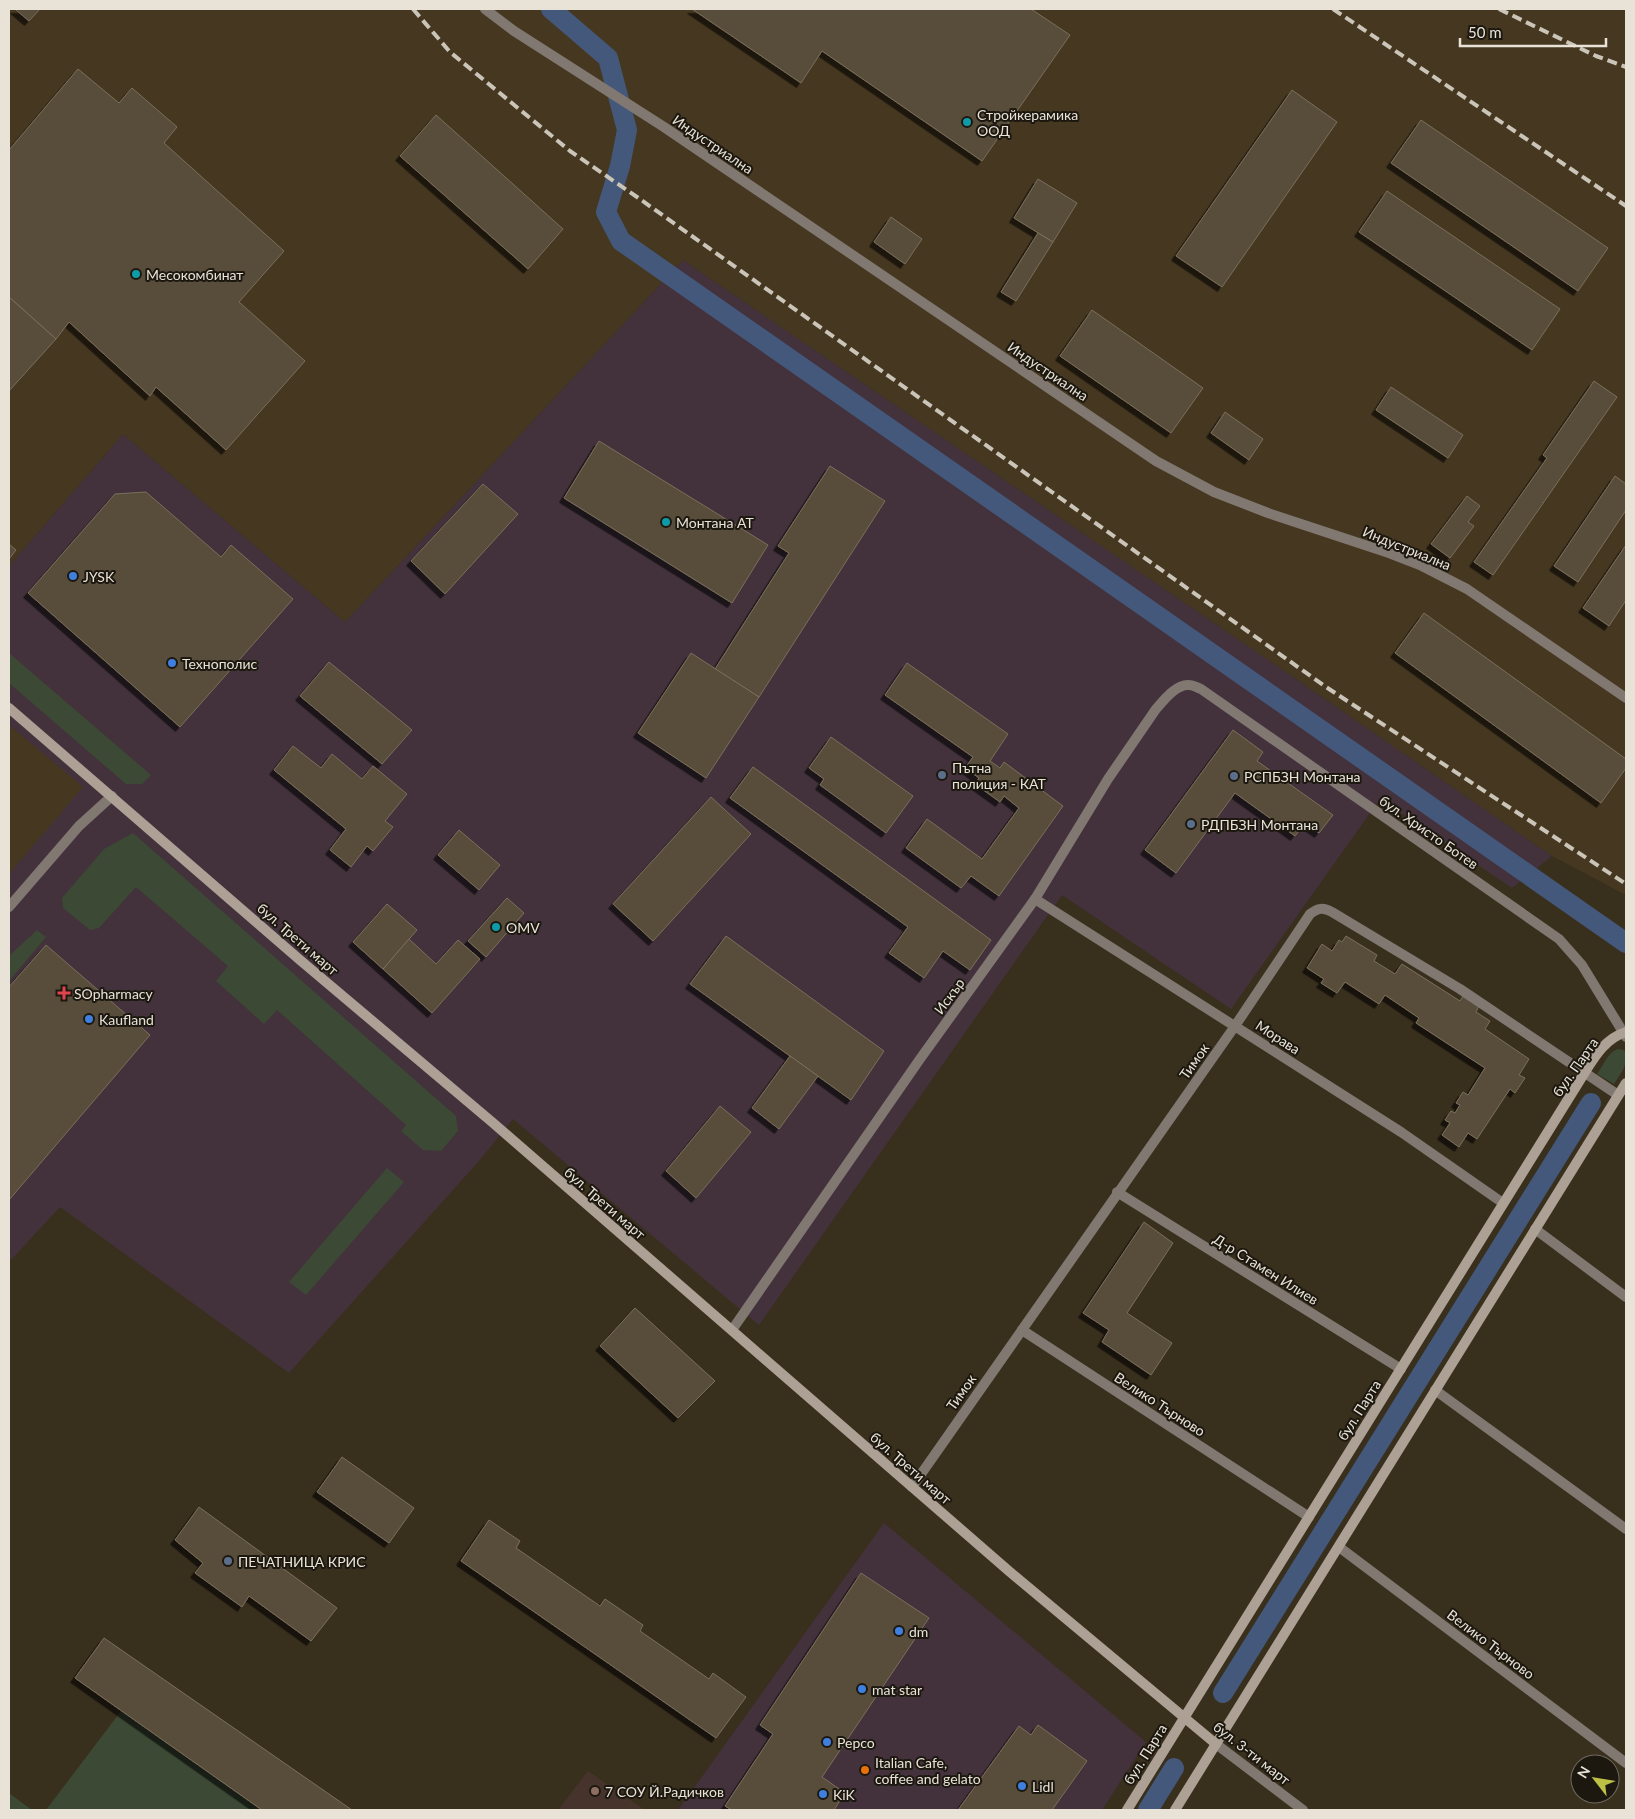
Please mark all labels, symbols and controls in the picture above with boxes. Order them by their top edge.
scale bar [1460,15,1606,47]
text: 50 m [1468,23,1502,41]
place label: Стройкерамика ООД [977,106,1078,139]
street label: Индустриална [670,111,757,177]
marker: Стройкерамика ООД [961,116,973,128]
place label: Месокомбинат [146,266,243,283]
marker: Месокомбинат [130,268,142,280]
street label: Индустриална [1005,338,1092,404]
place label: Монтана АТ [676,514,754,531]
marker: Монтана АТ [660,516,672,528]
street label: Индустриална [1360,523,1454,573]
place label: JYSK [83,568,115,585]
marker: JYSK [67,570,79,582]
place label: Технополис [182,655,258,672]
marker: Технополис [166,657,178,669]
place label: Пътна полиция - КАТ [952,759,1047,792]
place label: РСПБЗН Монтана [1244,768,1361,785]
marker: Пътна полиция - КАТ [936,769,948,781]
marker: РСПБЗН Монтана [1228,770,1240,782]
street label: бул. Христо Ботев [1376,792,1482,872]
place label: РДПБЗН Монтана [1201,816,1318,833]
marker: РДПБЗН Монтана [1185,818,1197,830]
street label: бул. Трети март [254,899,342,979]
place label: OMV [506,919,540,936]
marker: OMV [490,921,502,933]
street label: Искър [930,975,968,1017]
place label: SOpharmacy [74,985,154,1002]
marker: SOpharmacy [58,987,70,999]
place label: Kaufland [99,1011,154,1028]
marker: Kaufland [83,1013,95,1025]
street label: Морава [1253,1016,1303,1058]
street label: бул. Парта [1548,1034,1602,1100]
street label: Тимок [1176,1039,1213,1082]
street label: бул. Трети март [561,1163,649,1243]
street label: Д-р Стамен Илиев [1210,1230,1322,1308]
street label: Велико Търново [1111,1368,1209,1440]
street label: Тимок [943,1370,980,1413]
street label: бул. Парта [1334,1377,1384,1443]
street label: бул. Трети март [867,1428,955,1508]
place label: ПЕЧАТНИЦА КРИС [238,1553,366,1570]
marker: ПЕЧАТНИЦА КРИС [222,1555,234,1567]
street label: Велико Търново [1444,1606,1538,1682]
place label: dm [909,1623,928,1640]
marker: dm [893,1625,905,1637]
place label: mat star [872,1681,922,1698]
marker: mat star [856,1683,868,1695]
street label: бул. 3-ти март [1210,1718,1294,1788]
street label: бул. Парта [1120,1721,1170,1787]
place label: Pepco [837,1734,875,1751]
marker: Pepco [821,1736,833,1748]
place label: Italian Cafe, coffee and gelato [875,1754,981,1787]
north arrow [1570,1754,1620,1804]
text: N [1573,1763,1593,1781]
marker: Italian Cafe, coffee and gelato [859,1764,871,1776]
place label: Lidl [1032,1778,1054,1795]
marker: Lidl [1016,1780,1028,1792]
place label: 7 СОУ Й.Радичков [605,1783,724,1800]
marker: 7 СОУ Й.Радичков [589,1785,601,1797]
place label: KiK [833,1786,856,1803]
marker: KiK [817,1788,829,1800]

